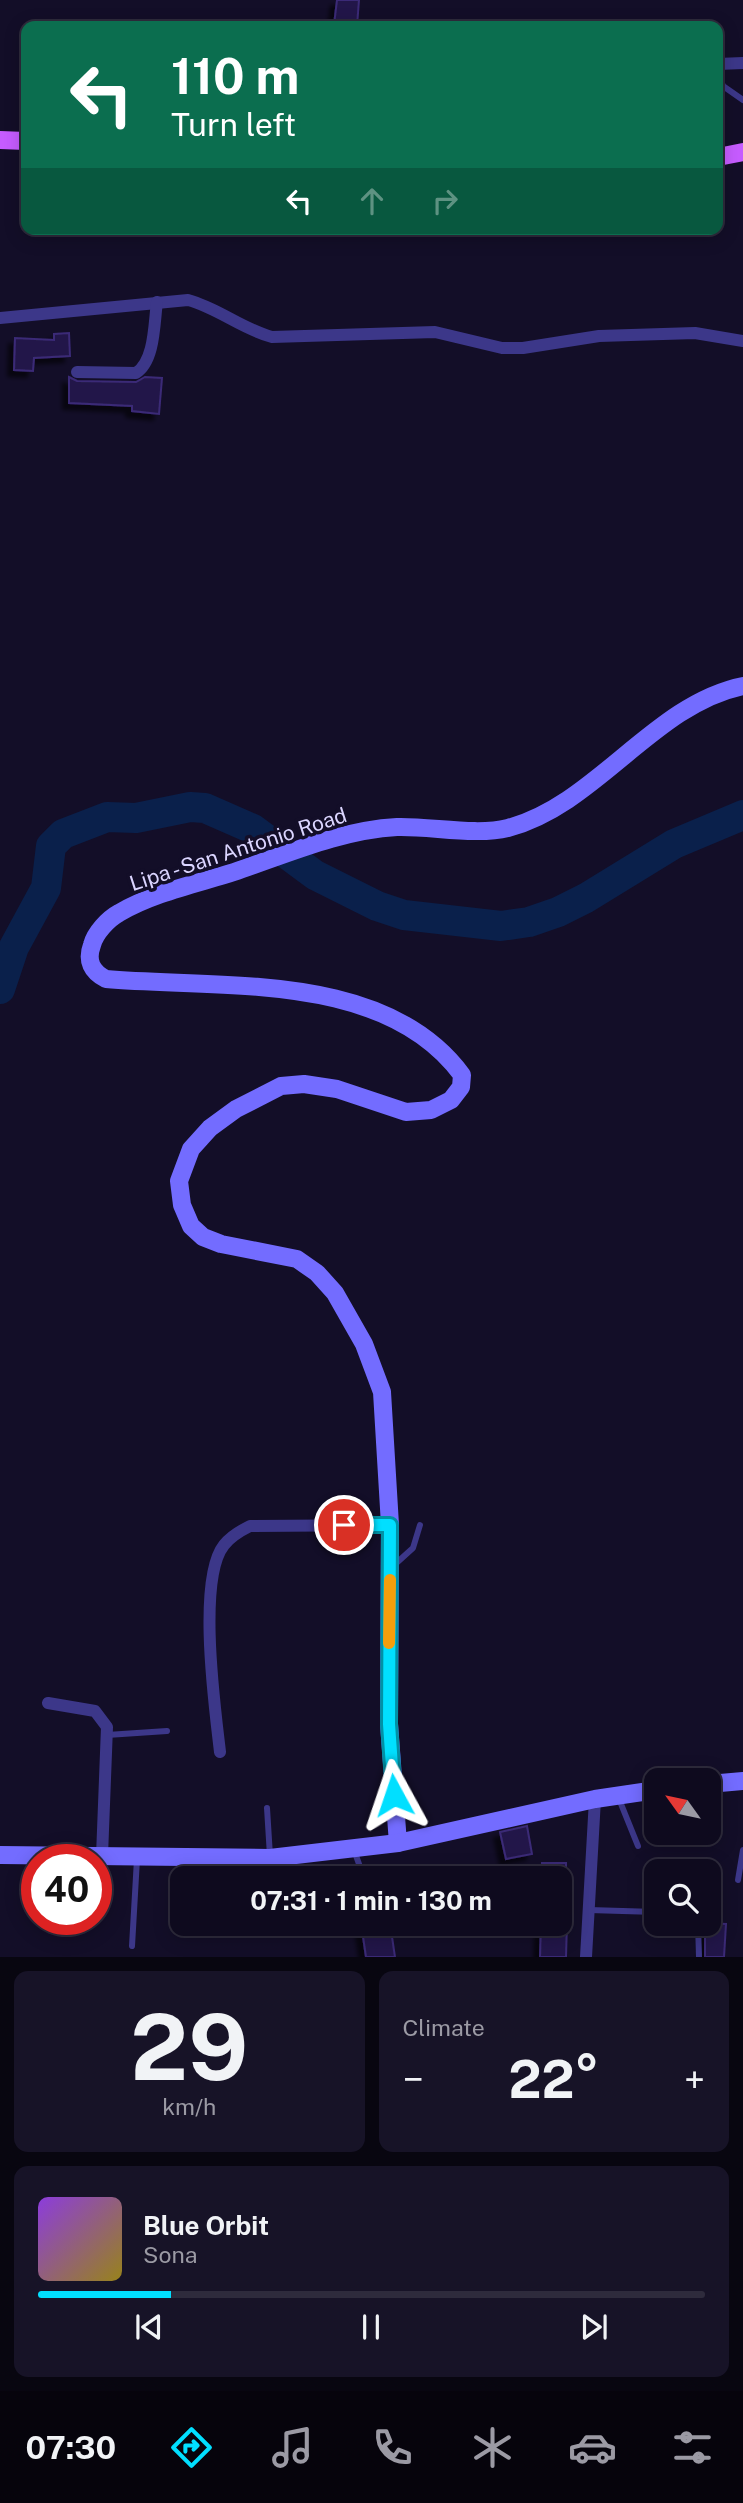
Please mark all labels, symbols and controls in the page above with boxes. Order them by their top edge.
text: 110 m [171,47,299,105]
icon: left [56,49,147,140]
text: Turn left [171,106,296,143]
icon: left [280,182,318,220]
icon: ahead [353,182,391,220]
icon: right [426,182,464,220]
street label: Lipa - San Antonio Road [126,802,350,896]
pin [314,1495,374,1555]
icon: arrive [325,1506,363,1544]
position arrow [357,1758,431,1832]
north arrow [644,1768,721,1844]
map controls [644,1768,721,1936]
speed limit sign: 40 [21,1844,112,1935]
button: search [644,1859,721,1936]
text: 07:31 · 1 min · 130 m [250,1885,492,1916]
text: 29 [130,1994,248,2100]
text: Climate [403,2014,485,2041]
text: 22° [508,2049,599,2110]
text: − [403,2057,424,2102]
text: + [684,2057,705,2102]
text: km/h [162,2093,216,2120]
text: Blue Orbit [143,2210,269,2241]
text: Sona [143,2241,197,2268]
icon: previous [130,2308,168,2346]
icon: pause [352,2308,390,2346]
icon: next [575,2308,613,2346]
icon: directions [167,2423,216,2472]
icon: music [268,2423,317,2472]
icon: phone [368,2423,417,2472]
icon: climate [468,2423,517,2472]
icon: car [568,2423,617,2472]
icon: filters [668,2423,717,2472]
text: 07:30 [26,2429,116,2466]

